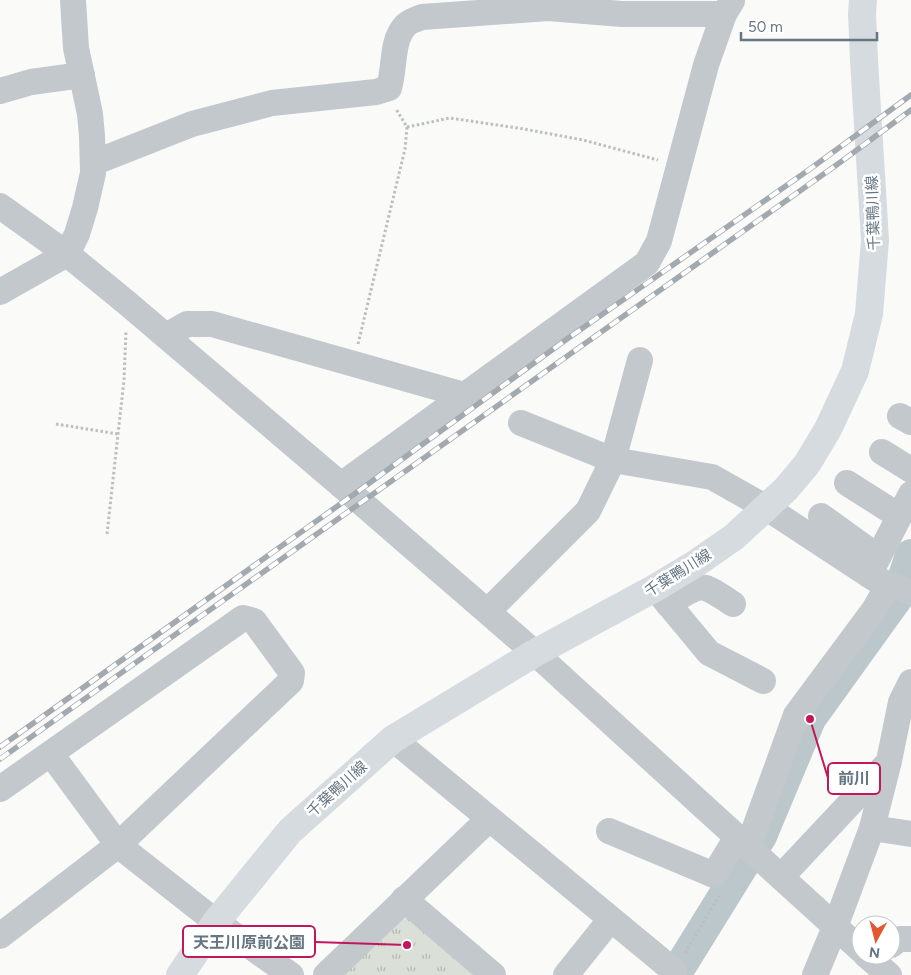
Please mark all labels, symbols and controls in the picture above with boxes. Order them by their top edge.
scale bar [741,10,877,42]
text: 50 m [748,18,783,36]
street label: 千葉鴨川線 [863,175,883,251]
street label: 千葉鴨川線 [641,545,715,601]
street label: 千葉鴨川線 [303,757,371,821]
callout: 前川 [828,763,880,794]
text: 前川 [838,769,870,788]
north arrow [851,915,901,965]
callout: 天王川原前公園 [183,926,315,957]
text: 天王川原前公園 [193,933,305,952]
text: N [868,943,881,962]

